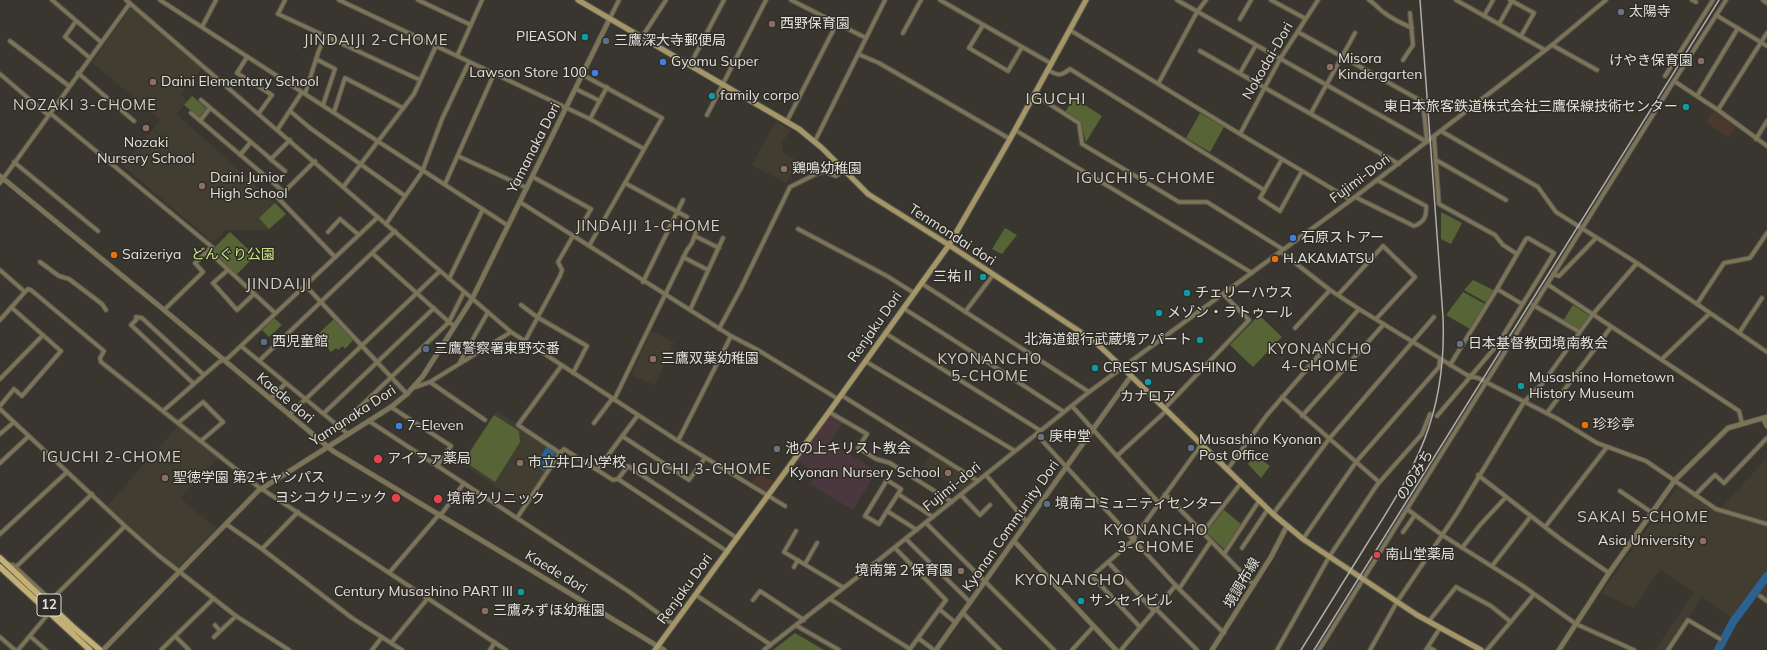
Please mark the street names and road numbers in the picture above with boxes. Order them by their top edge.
street label: Nokodai-Dori [1239,19,1297,103]
street label: Yamanaka Dori [504,100,564,196]
street label: Fujimi-Dori [1327,151,1393,207]
street label: Tenmondai dori [905,201,999,269]
street label: Renjaku Dori [844,288,906,366]
street label: Kaede dori [253,369,317,427]
street label: Yamanaka Dori [307,382,399,450]
street label: ののみち [1393,447,1437,503]
street label: Kyonan Community Dori [959,457,1063,595]
street label: Fujimi-dori [920,459,984,515]
street label: Kaede dori [522,547,590,597]
street label: Renjaku Dori [654,551,716,627]
street label: 境調布線 [1220,555,1264,611]
road number: 12 [37,594,61,616]

